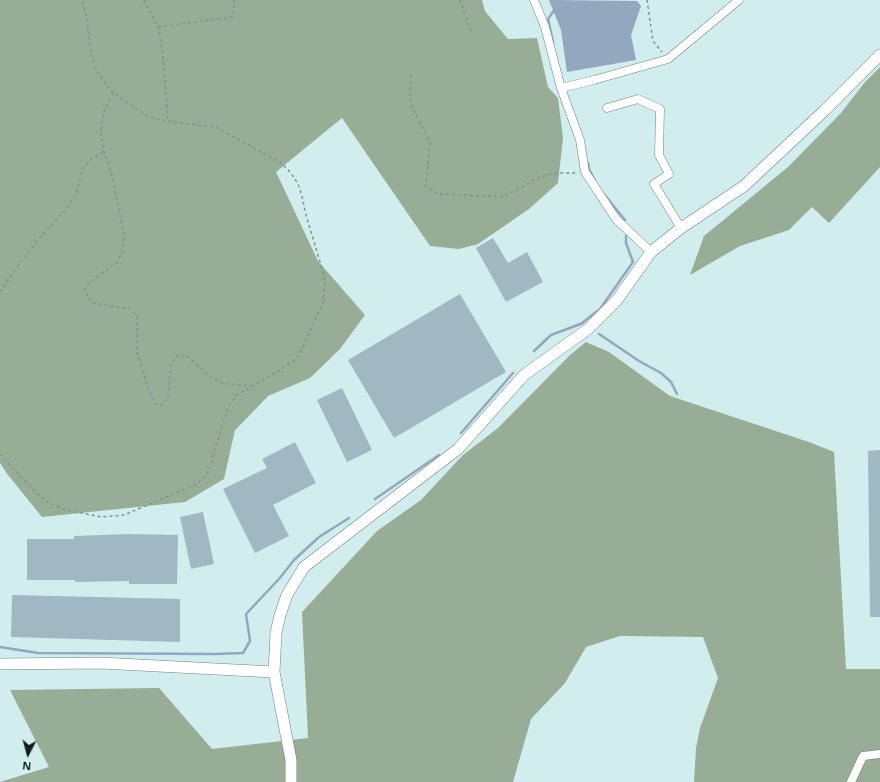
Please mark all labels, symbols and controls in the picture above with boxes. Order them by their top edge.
north arrow [8,734,48,774]
text: N [21,759,32,774]

